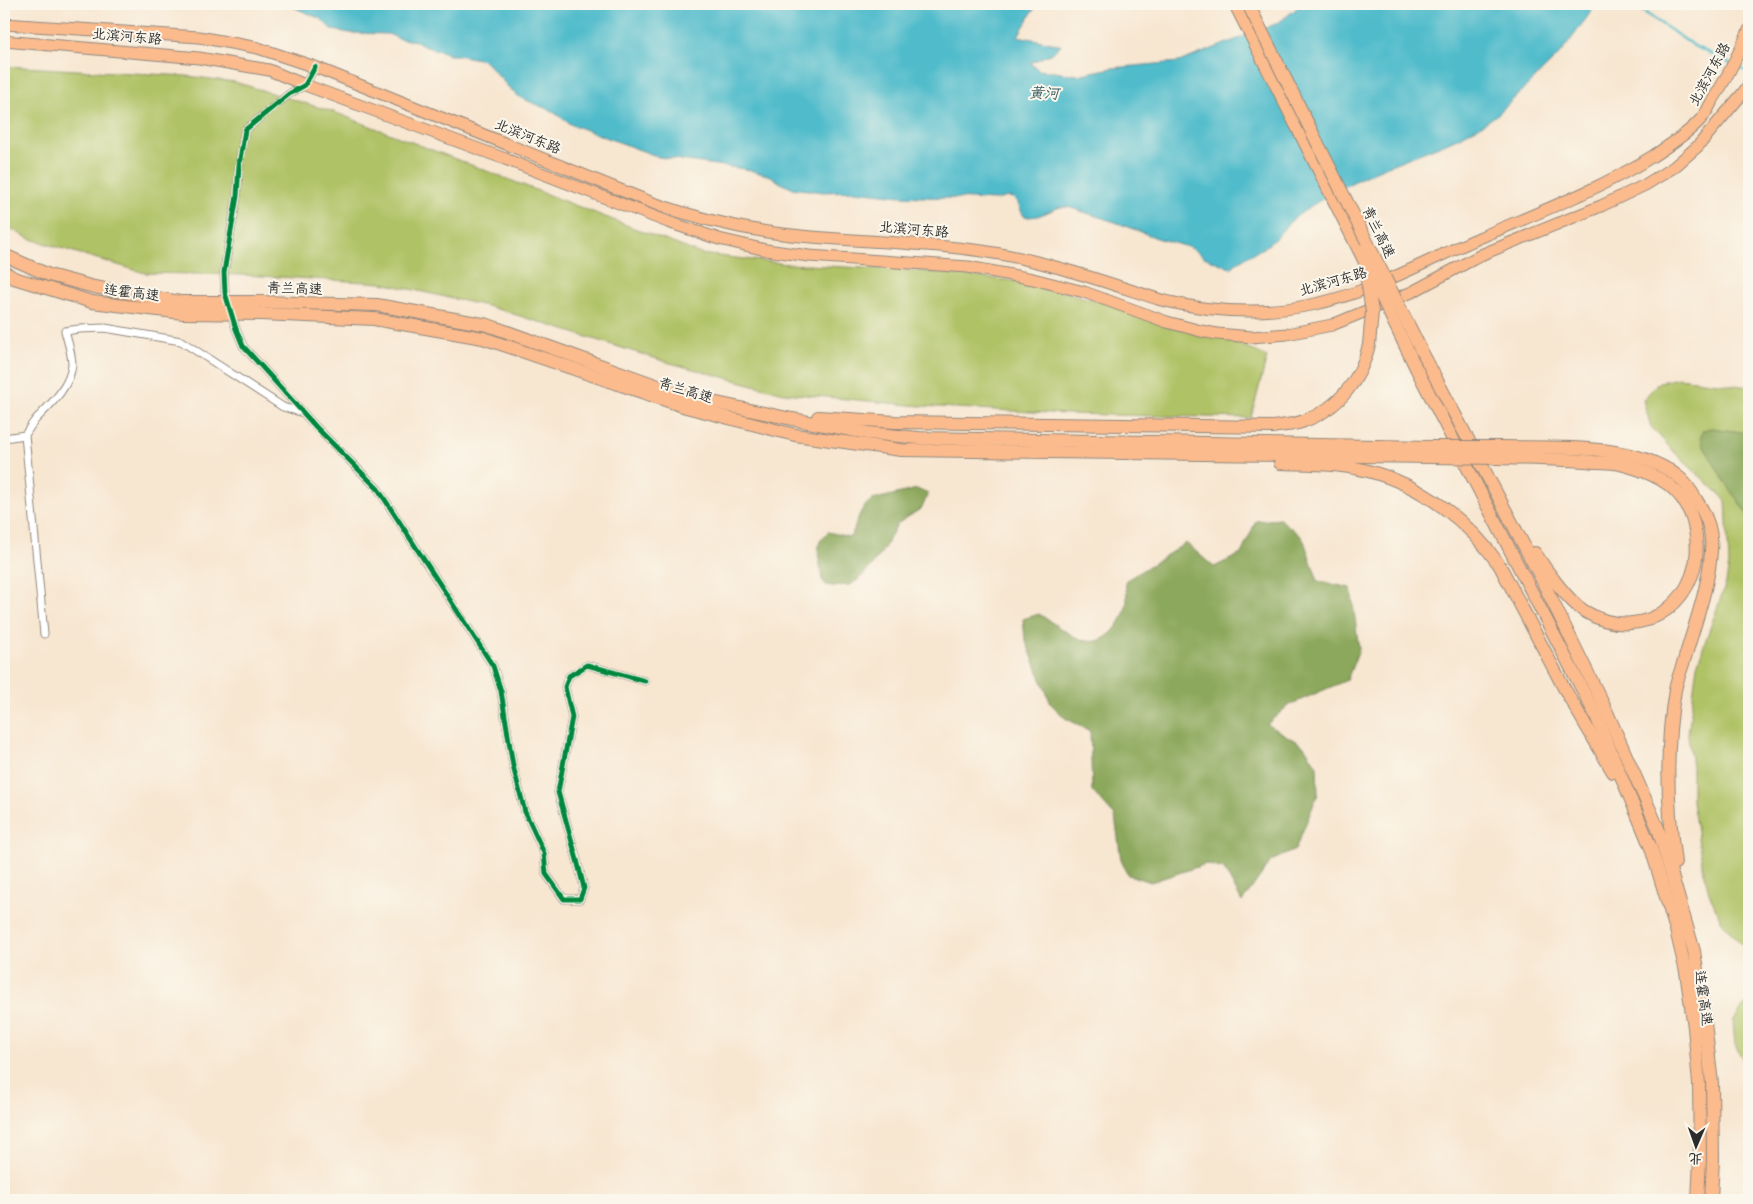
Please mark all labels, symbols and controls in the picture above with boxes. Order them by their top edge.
street label: 北滨河东路 [91,24,163,48]
street label: 北滨河东路 [1684,39,1734,109]
water label: 黄河 [1028,82,1062,104]
street label: 北滨河东路 [492,115,564,157]
street label: 青兰高速 [1359,203,1399,261]
street label: 北滨河东路 [878,217,950,241]
street label: 北滨河东路 [1297,263,1369,299]
street label: 青兰高速 [267,278,323,298]
street label: 连霍高速 [103,280,161,304]
street label: 青兰高速 [657,373,715,407]
street label: 连霍高速 [1691,969,1717,1027]
north arrow [1670,1122,1720,1172]
text: 北 [1688,1150,1703,1168]

